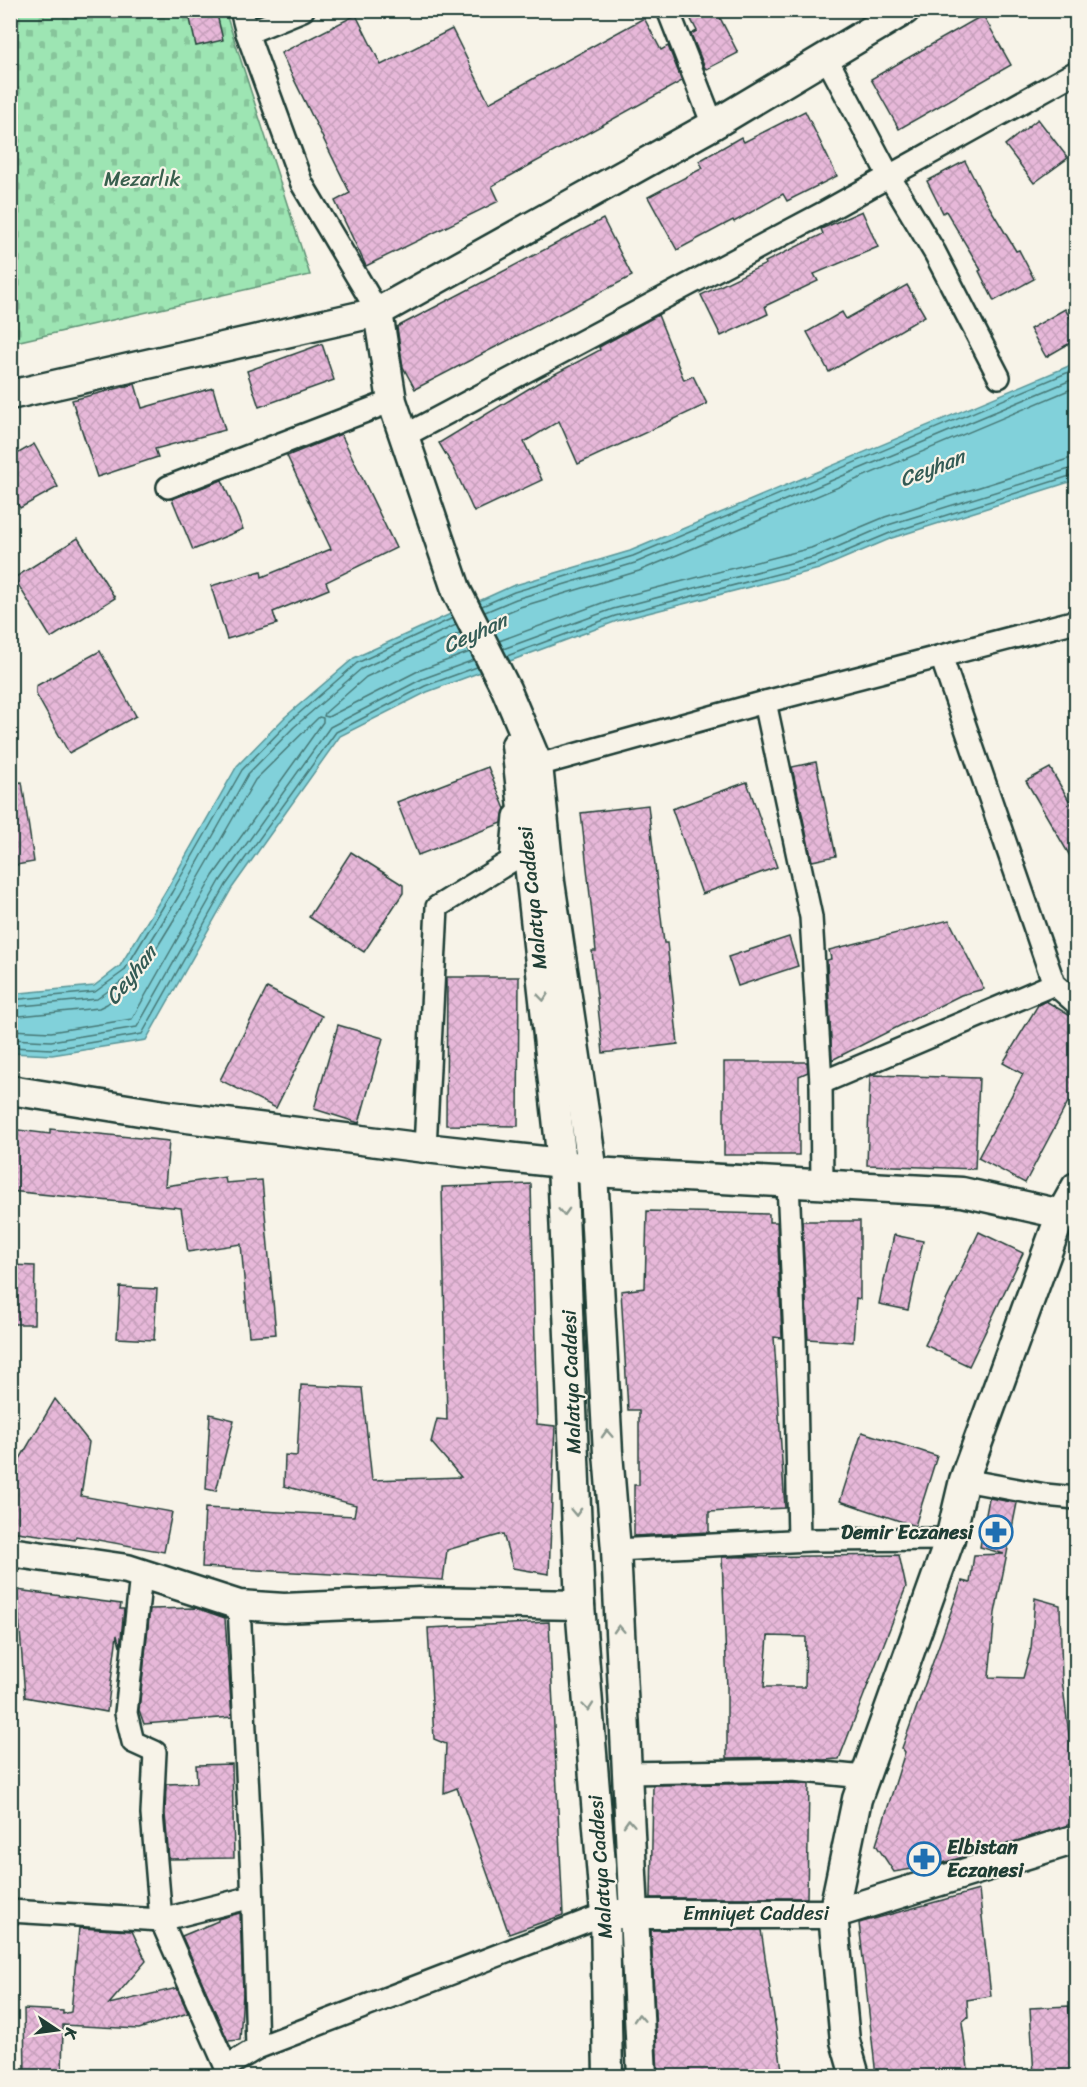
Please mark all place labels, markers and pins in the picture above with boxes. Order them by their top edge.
pharmacy icon: Demir Eczanesi [978,1514,1014,1550]
place label: Demir Eczanesi [841,1515,974,1550]
place label: Elbistan Eczanesi [947,1830,1025,1888]
pharmacy icon: Elbistan Eczanesi [906,1841,942,1877]

